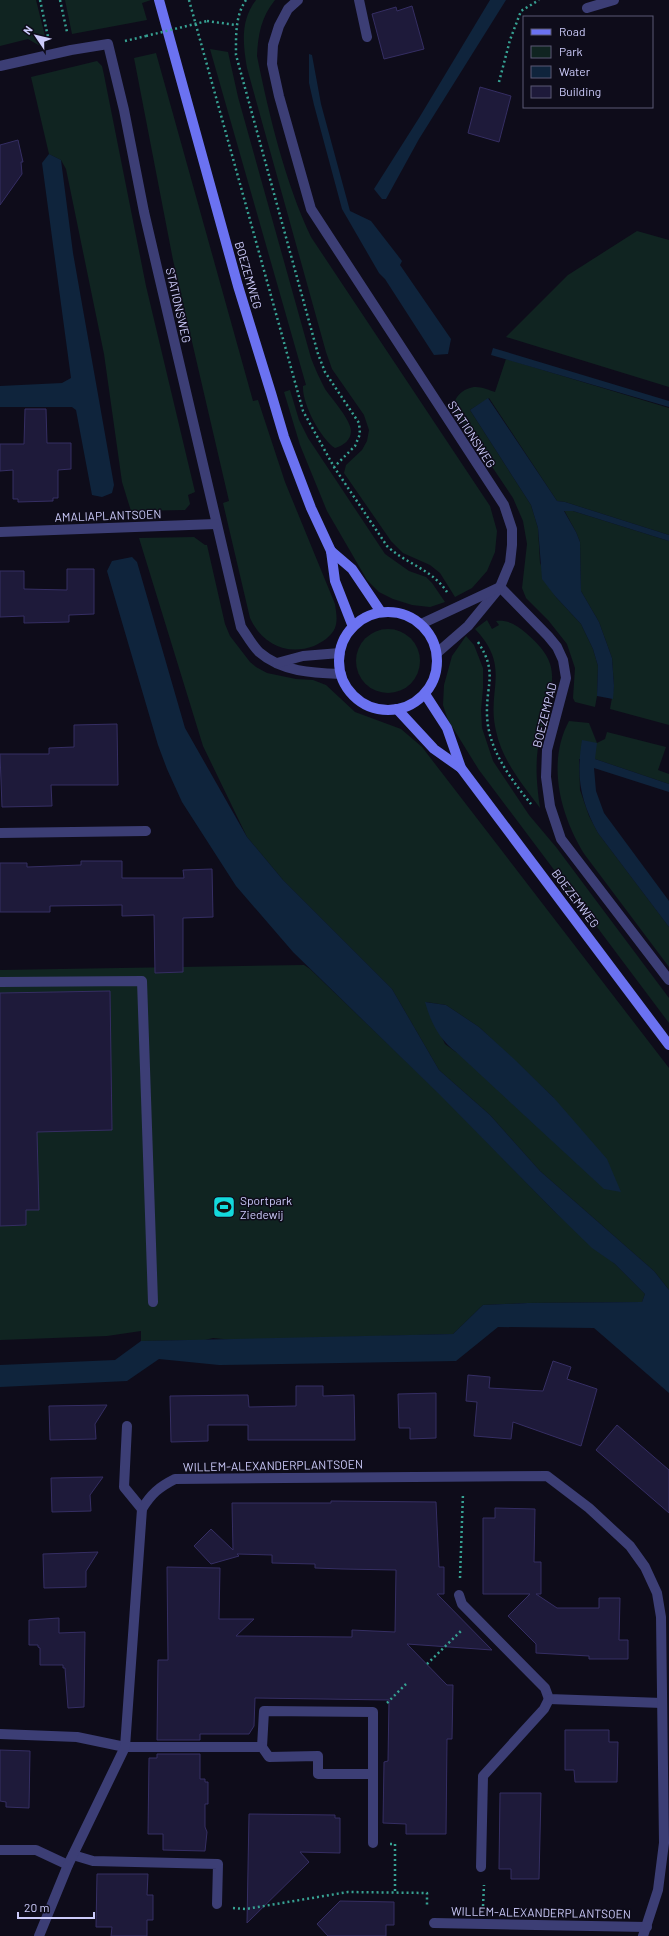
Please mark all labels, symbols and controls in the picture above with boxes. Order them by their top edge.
north arrow [16,16,56,56]
legend [523,16,653,108]
text: N [20,23,35,37]
text: Road [559,24,586,38]
text: Park [559,44,583,58]
text: Water [559,64,591,78]
text: Building [559,84,601,98]
street label: BOEZEMWEG [233,240,265,310]
street label: STATIONSWEG [164,266,194,344]
street label: STATIONSWEG [445,398,499,470]
street label: AMALIAPLANTSOEN [54,506,162,524]
street label: BOEZEMPAD [529,681,559,749]
street label: BOEZEMWEG [549,866,603,930]
place label: Sportpark Ziedewij [240,1193,292,1221]
sports icon: Sportpark Ziedewij [211,1194,237,1220]
street label: WILLEM-ALEXANDERPLANTSOEN [183,1456,363,1474]
scale bar [18,1894,94,1920]
text: 20 m [24,1900,50,1914]
street label: WILLEM-ALEXANDERPLANTSOEN [451,1903,631,1921]

